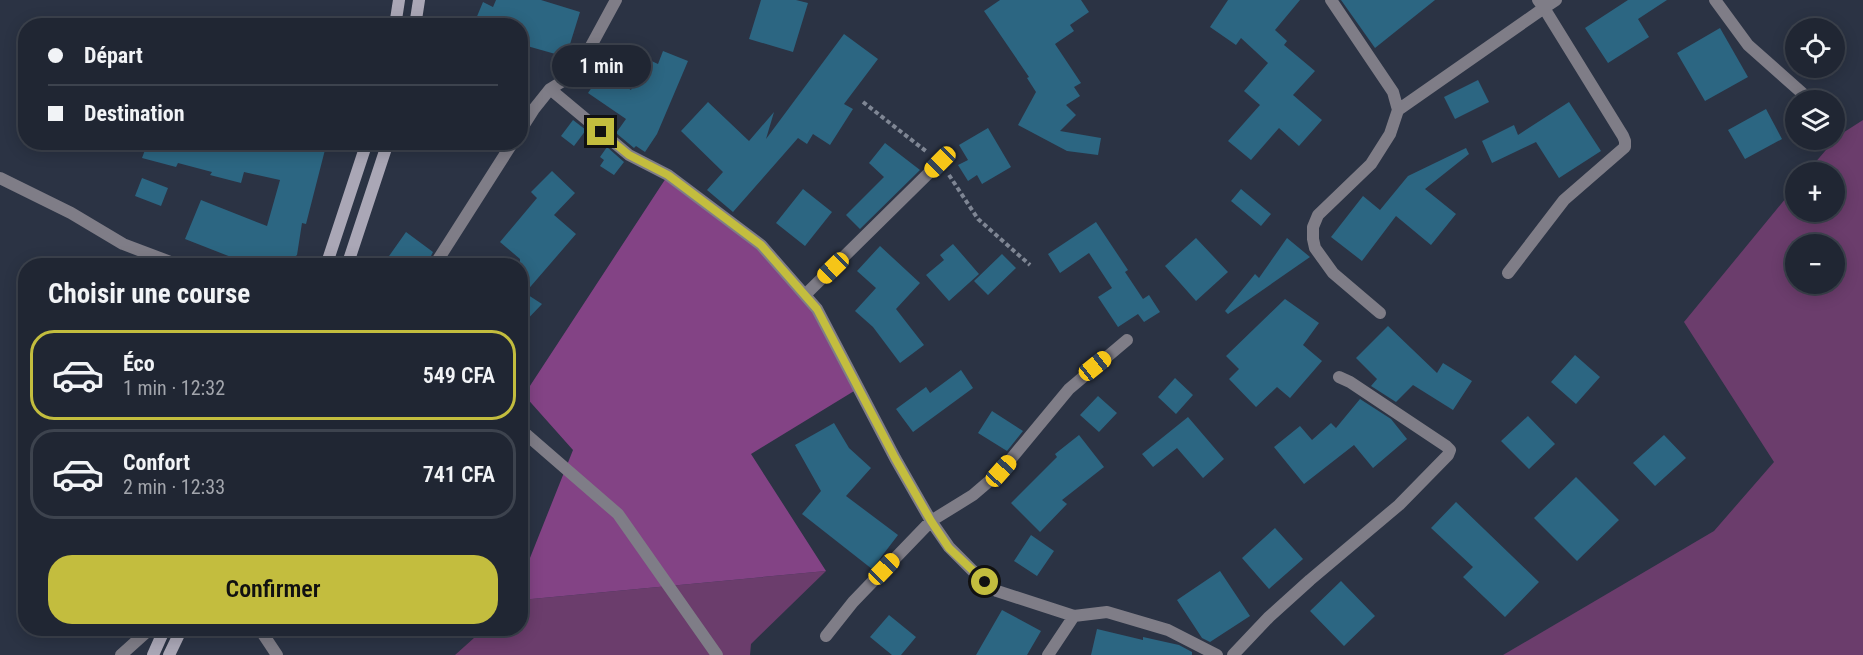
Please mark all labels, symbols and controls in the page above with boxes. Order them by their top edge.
map controls [1785,18,1845,294]
button: locate [1785,18,1845,78]
text: Départ [84,43,143,68]
callout: 1 min [552,45,650,87]
text: 1 min [579,54,624,78]
button: layers [1785,90,1845,150]
text: Destination [84,101,185,126]
route end [587,118,614,145]
car [921,143,959,181]
button: + [1785,162,1845,222]
button: − [1785,234,1845,294]
car [814,249,852,287]
text: Choisir une course [48,278,250,310]
icon: car [51,348,105,402]
car [1075,348,1115,384]
text: Éco [123,351,155,376]
text: 549 CFA [423,363,495,388]
text: 1 min · 12:32 [123,376,225,400]
icon: car [51,447,105,501]
text: Confort [123,450,190,475]
car [982,452,1020,490]
text: 741 CFA [423,462,495,487]
text: 2 min · 12:33 [123,475,225,499]
car [865,550,903,588]
button: Confirmer [48,555,498,624]
route start [971,568,998,595]

